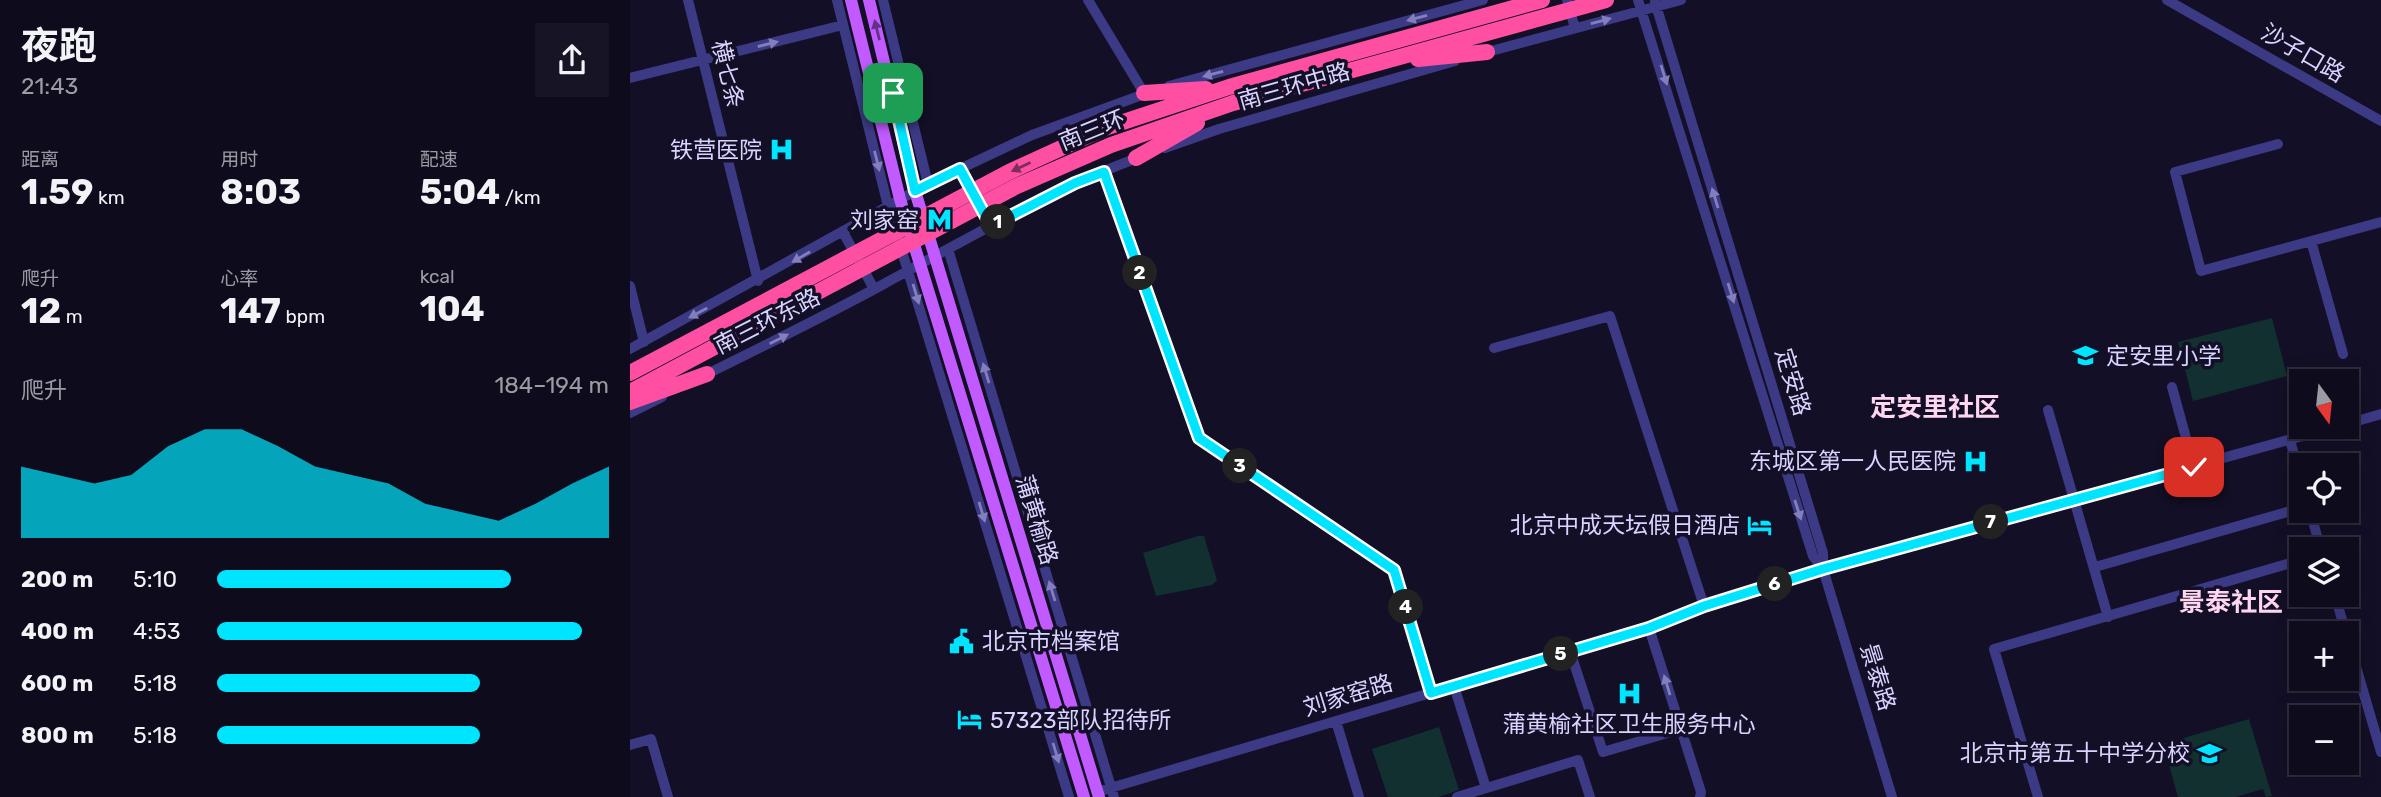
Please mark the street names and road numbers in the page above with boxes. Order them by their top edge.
street label: 沙子口路 [2256,18,2350,88]
street label: 横七条 [706,37,750,111]
street label: 南三环中路 [1235,57,1353,115]
street label: 南三环 [1055,104,1129,156]
street label: 南三环东路 [709,282,825,360]
street label: 定安路 [1770,345,1816,419]
street label: 蒲黄榆路 [1010,472,1064,568]
street label: 景泰路 [1855,640,1901,714]
street label: 刘家窑路 [1300,668,1396,722]

